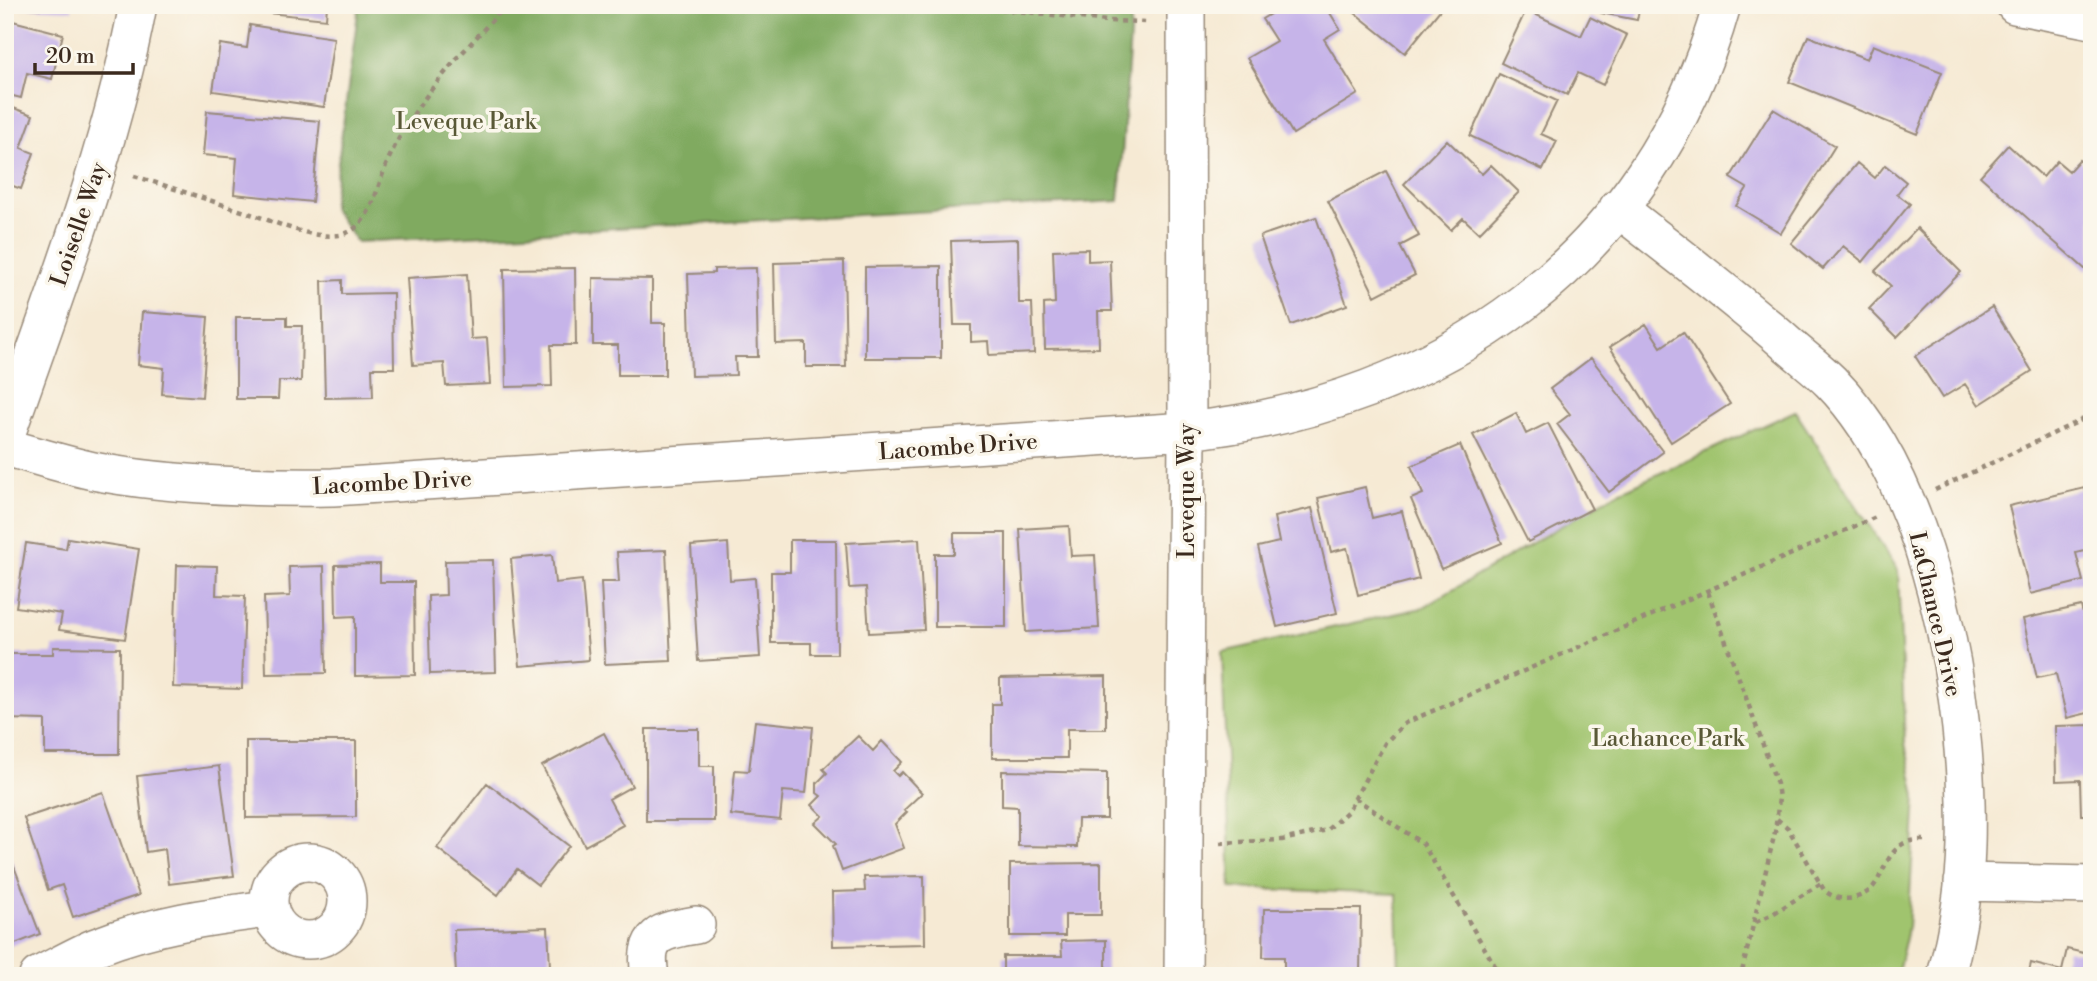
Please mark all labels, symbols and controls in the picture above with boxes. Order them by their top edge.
scale bar [35,32,133,76]
text: 20 m [46,44,95,70]
park label: Leveque Park [396,108,537,136]
street label: Loiselle Way [45,158,114,290]
street label: Leveque Way [1173,423,1201,559]
street label: Lacombe Drive [877,427,1039,467]
street label: Lacombe Drive [312,465,472,501]
street label: LaChance Drive [1902,529,1968,699]
park label: Lachance Park [1591,725,1746,753]

